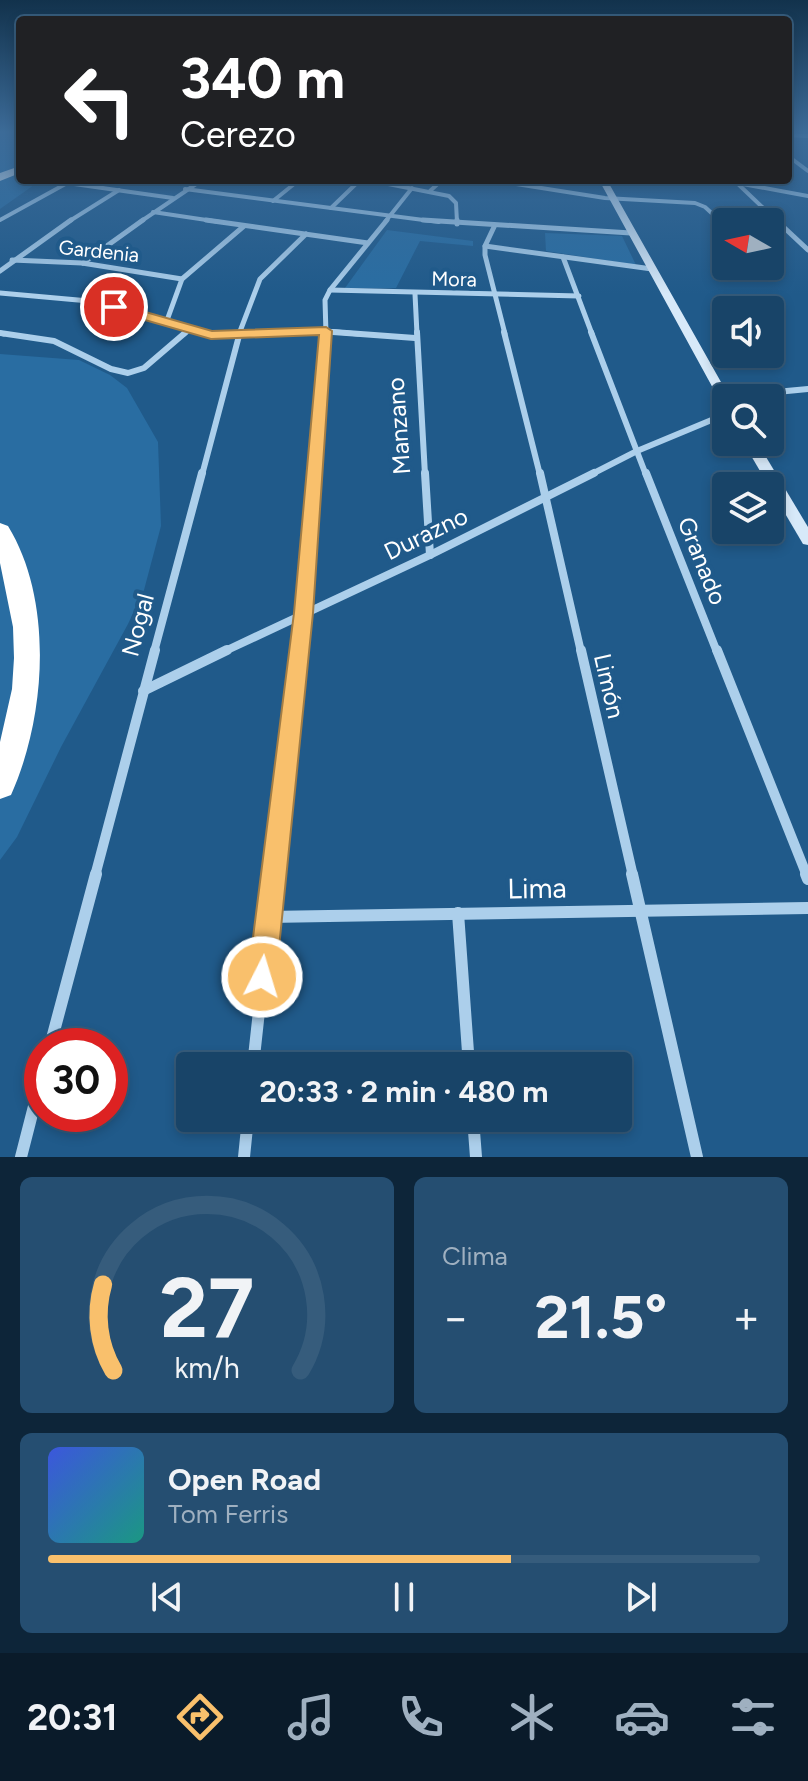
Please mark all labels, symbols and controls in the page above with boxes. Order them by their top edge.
text: 340 m [180,45,345,112]
icon: left [48,48,152,152]
text: Cerezo [180,113,296,156]
north arrow [712,208,784,280]
map controls [712,208,784,544]
street label: Gardenia [58,235,140,267]
street label: Mora [431,267,477,291]
pin [80,273,148,341]
icon: arrive [92,285,136,329]
button: sound [712,296,784,368]
street label: Manzano [381,377,416,476]
button: search [712,384,784,456]
button: layers [712,472,784,544]
street label: Durazno [379,501,472,566]
street label: Granado [672,513,733,609]
street label: Nogal [115,590,160,660]
street label: Limón [588,651,631,721]
street label: Lima [507,870,567,906]
position arrow [220,935,304,1019]
speed limit sign: 30 [24,1028,128,1132]
text: 20:33 · 2 min · 480 m [259,1073,549,1110]
text: Clima [442,1240,508,1272]
text: 27 [160,1258,254,1358]
text: 21.5° [535,1281,667,1353]
text: − [442,1291,469,1344]
text: + [733,1291,760,1344]
text: km/h [174,1351,240,1385]
text: Open Road [168,1461,321,1498]
text: Tom Ferris [168,1498,288,1530]
icon: previous [145,1575,189,1619]
icon: pause [382,1575,426,1619]
icon: next [619,1575,663,1619]
icon: directions [172,1689,228,1745]
icon: music [283,1689,339,1745]
icon: phone [393,1689,449,1745]
icon: climate [504,1689,560,1745]
icon: car [614,1689,670,1745]
icon: filters [725,1689,781,1745]
text: 20:31 [27,1696,117,1739]

